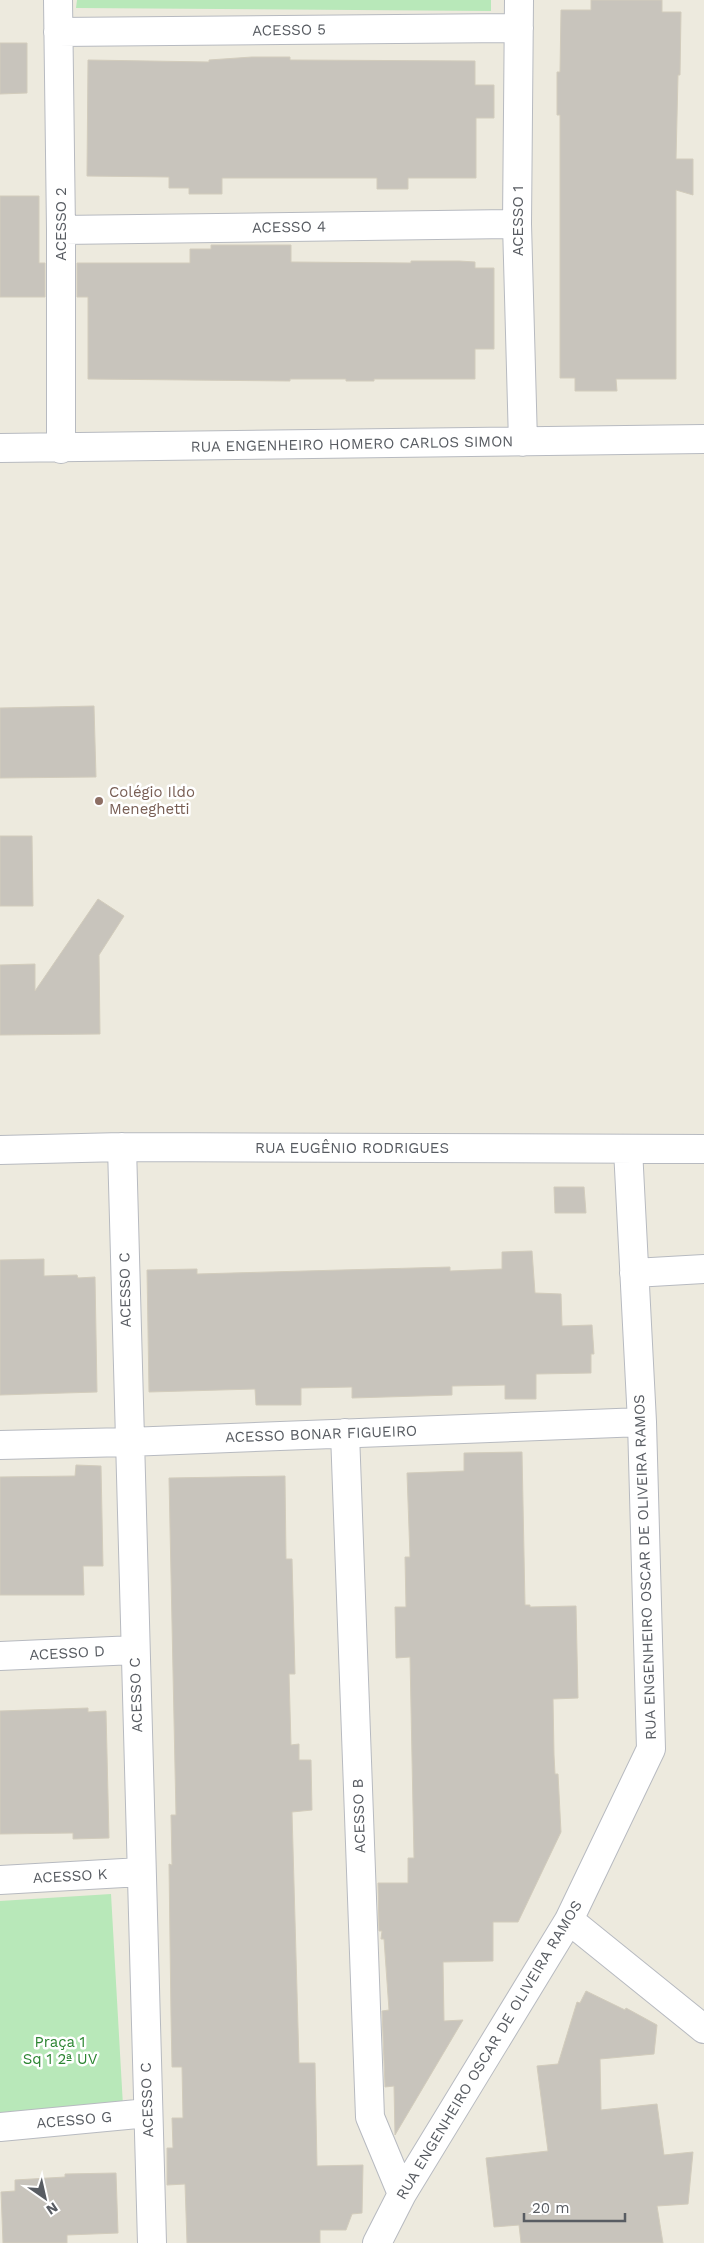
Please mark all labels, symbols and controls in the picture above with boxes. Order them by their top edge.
street label: ACESSO 5 [252,20,326,40]
street label: ACESSO 1 [509,186,527,256]
street label: ACESSO 2 [52,187,70,261]
street label: ACESSO 4 [252,217,326,237]
street label: RUA ENGENHEIRO HOMERO CARLOS SIMON [191,432,513,456]
place label: Colégio Ildo Meneghetti [109,783,195,818]
marker: Colégio Ildo Meneghetti [93,795,105,807]
street label: RUA EUGÊNIO RODRIGUES [255,1139,449,1157]
street label: ACESSO C [115,1252,135,1328]
street label: RUA ENGENHEIRO OSCAR DE OLIVEIRA RAMOS [630,1394,660,1740]
street label: ACESSO BONAR FIGUEIRO [225,1422,417,1446]
street label: ACESSO D [29,1642,105,1664]
street label: ACESSO C [126,1657,146,1733]
street label: ACESSO B [349,1778,369,1854]
street label: ACESSO K [32,1865,108,1887]
street label: RUA ENGENHEIRO OSCAR DE OLIVEIRA RAMOS [392,1897,586,2203]
park label: Praça 1 Sq 1 2ª UV [23,2033,98,2068]
street label: ACESSO C [137,2062,157,2138]
street label: ACESSO G [35,2108,113,2132]
north arrow [20,2173,70,2223]
scale bar [524,2190,625,2222]
text: N [43,2199,61,2218]
text: 20 m [532,2199,570,2217]

